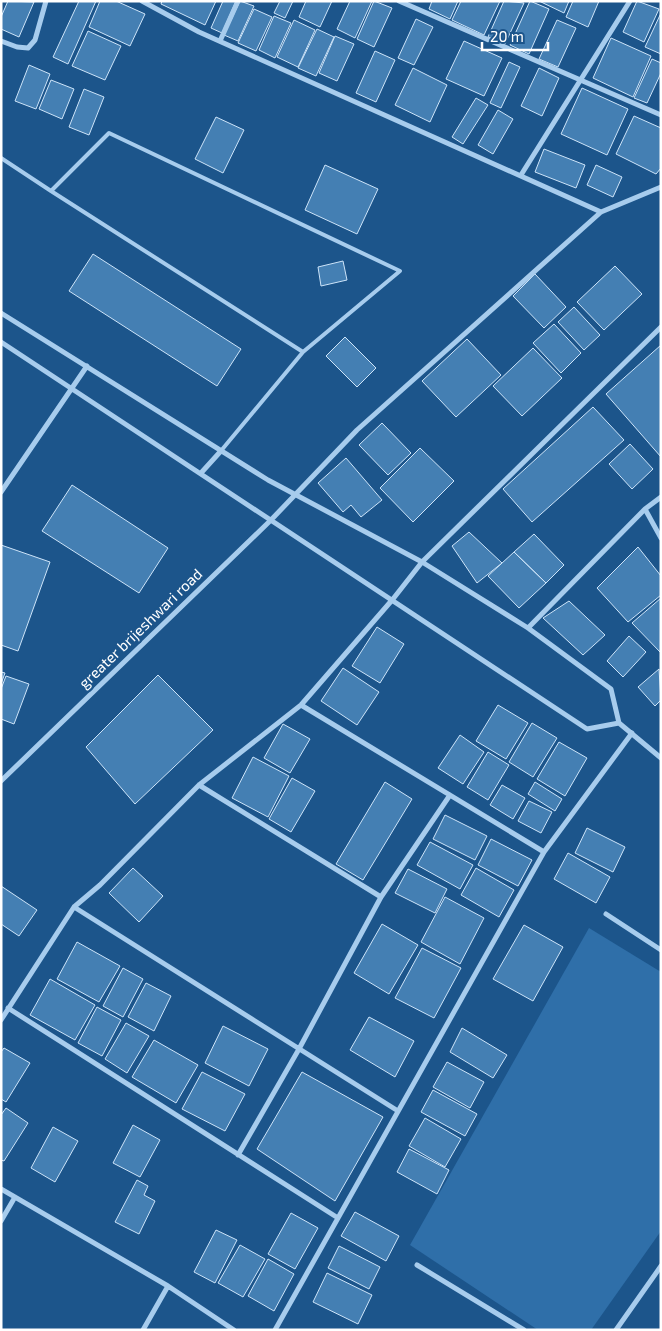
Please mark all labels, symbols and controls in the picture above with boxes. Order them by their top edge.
scale bar [482,20,548,52]
text: 20 m [490,27,524,45]
street label: greater brijeshwari road [75,564,206,692]

